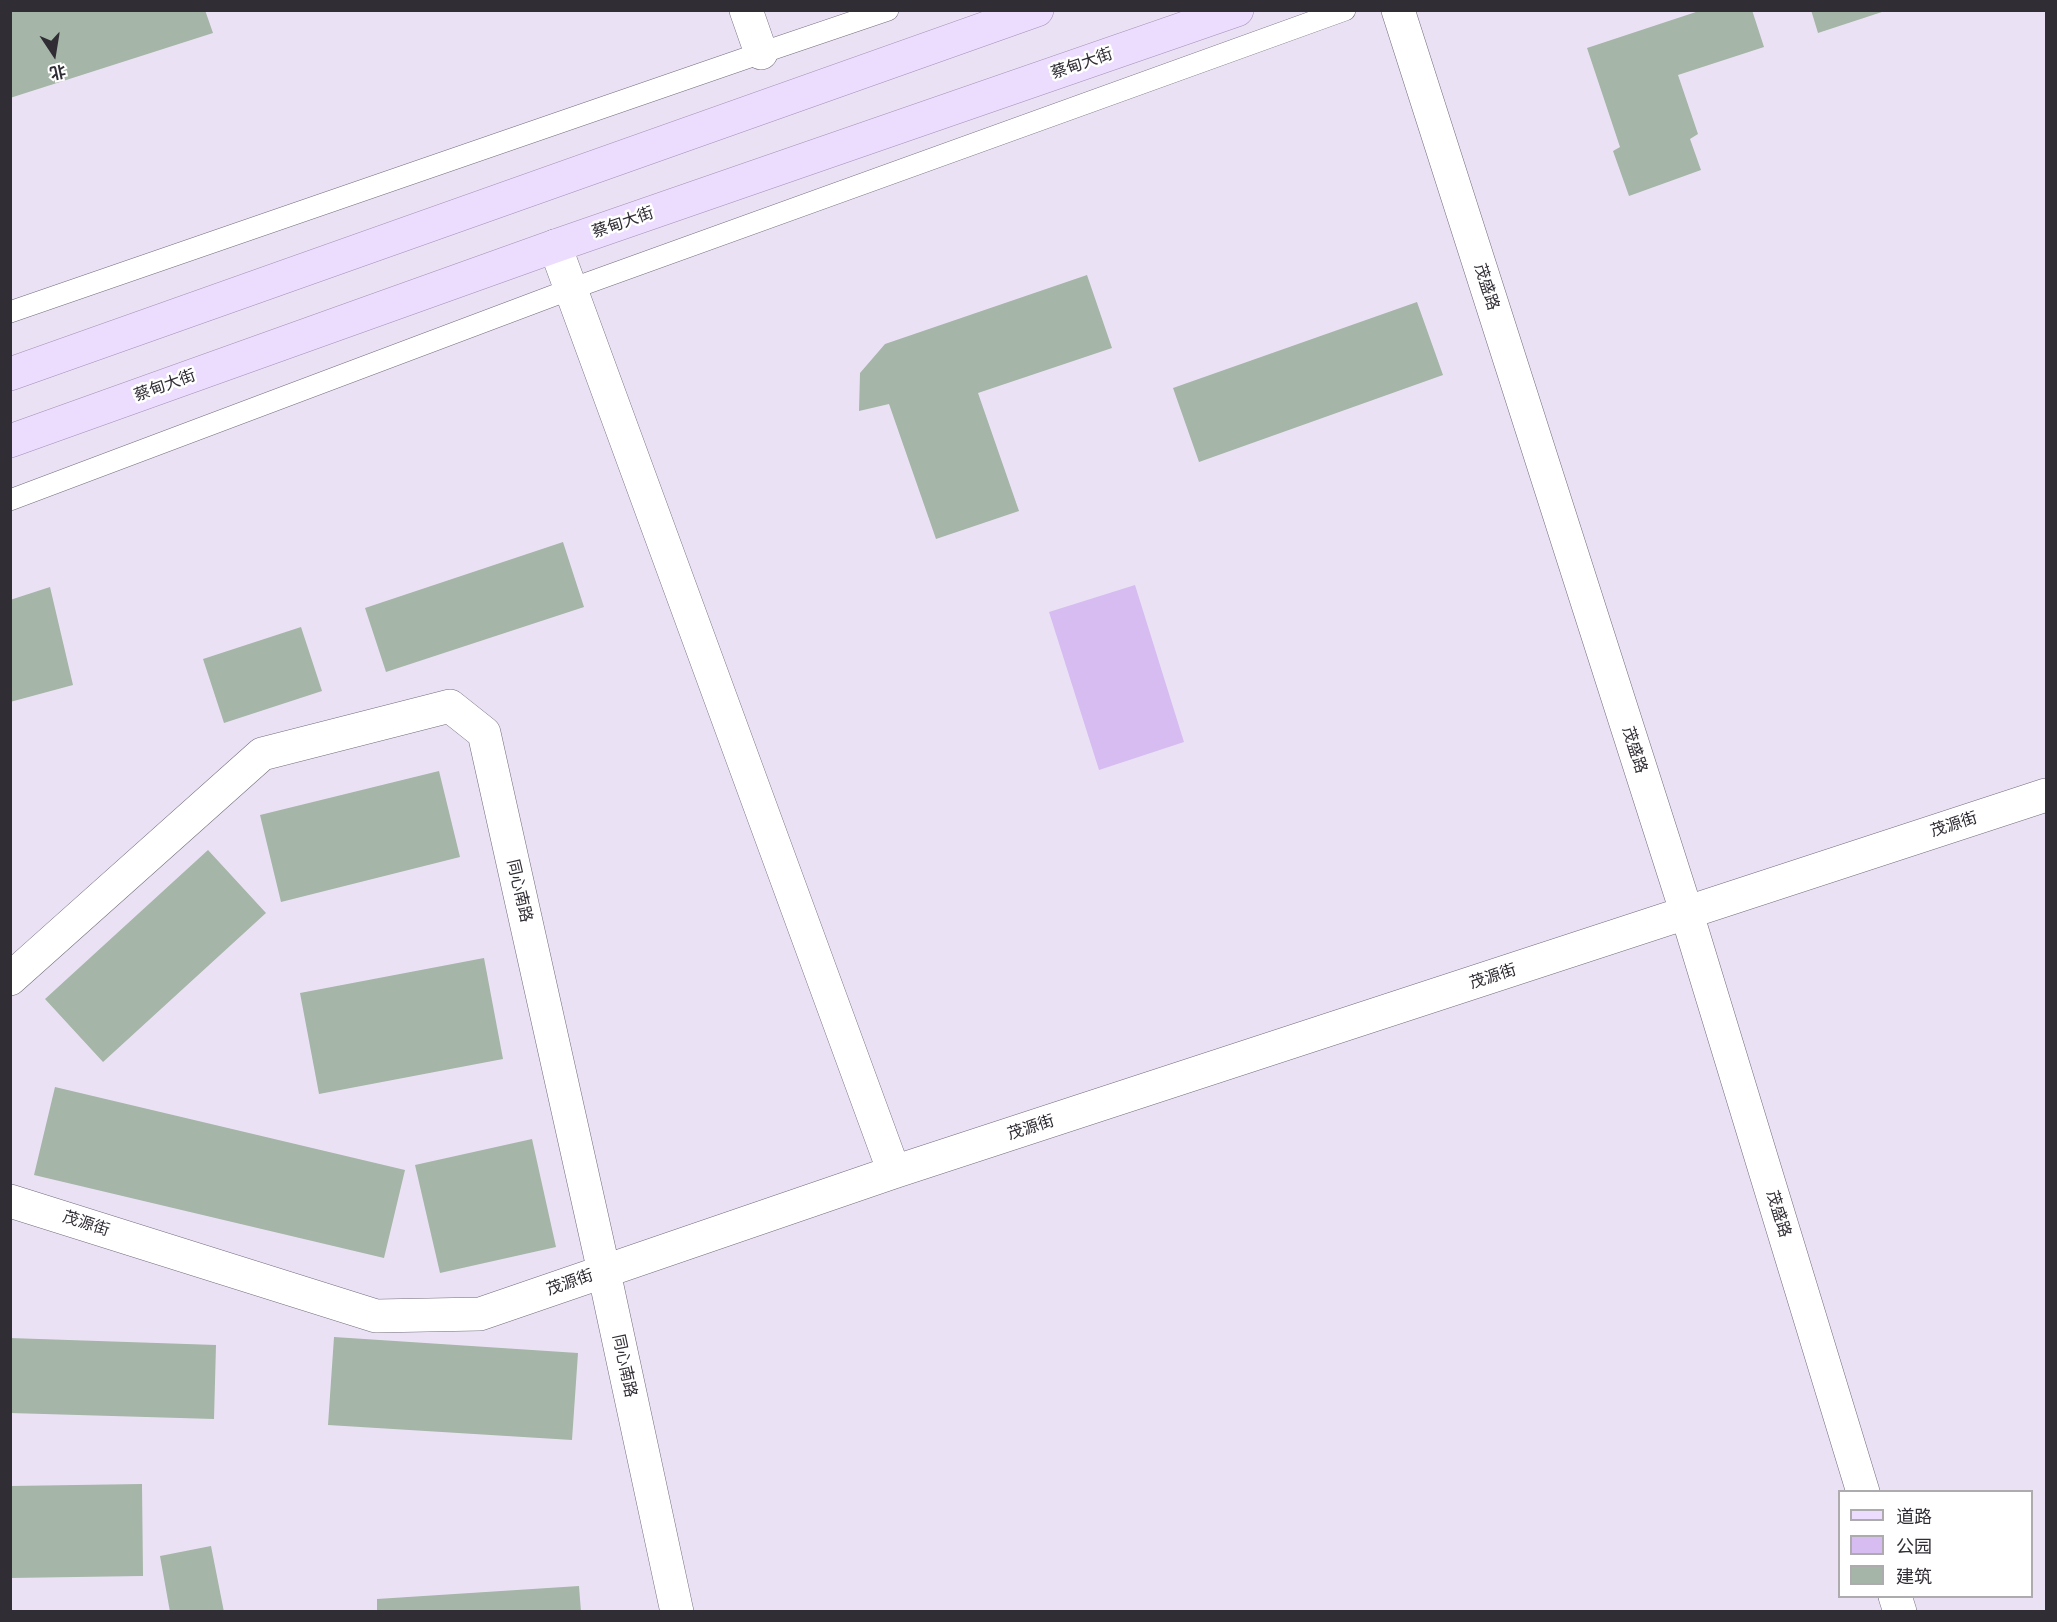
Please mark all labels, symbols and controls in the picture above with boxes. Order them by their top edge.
north arrow [24,24,84,84]
street label: 蔡甸大街 [1049,45,1115,83]
text: 北 [48,62,67,82]
street label: 蔡甸大街 [590,204,656,242]
street label: 茂盛路 [1469,261,1503,313]
street label: 蔡甸大街 [132,366,198,406]
street label: 茂盛路 [1617,724,1651,776]
street label: 茂源街 [1928,808,1980,842]
street label: 同心南路 [502,858,536,924]
street label: 茂源街 [1467,960,1519,994]
street label: 茂源街 [1005,1111,1057,1145]
street label: 茂盛路 [1762,1188,1794,1240]
street label: 茂源街 [60,1207,112,1241]
street label: 茂源街 [544,1266,596,1300]
street label: 同心南路 [608,1333,640,1399]
legend [1838,1490,2033,1598]
text: 道路 [1896,1507,1932,1527]
text: 公园 [1896,1537,1932,1557]
text: 建筑 [1896,1567,1932,1587]

